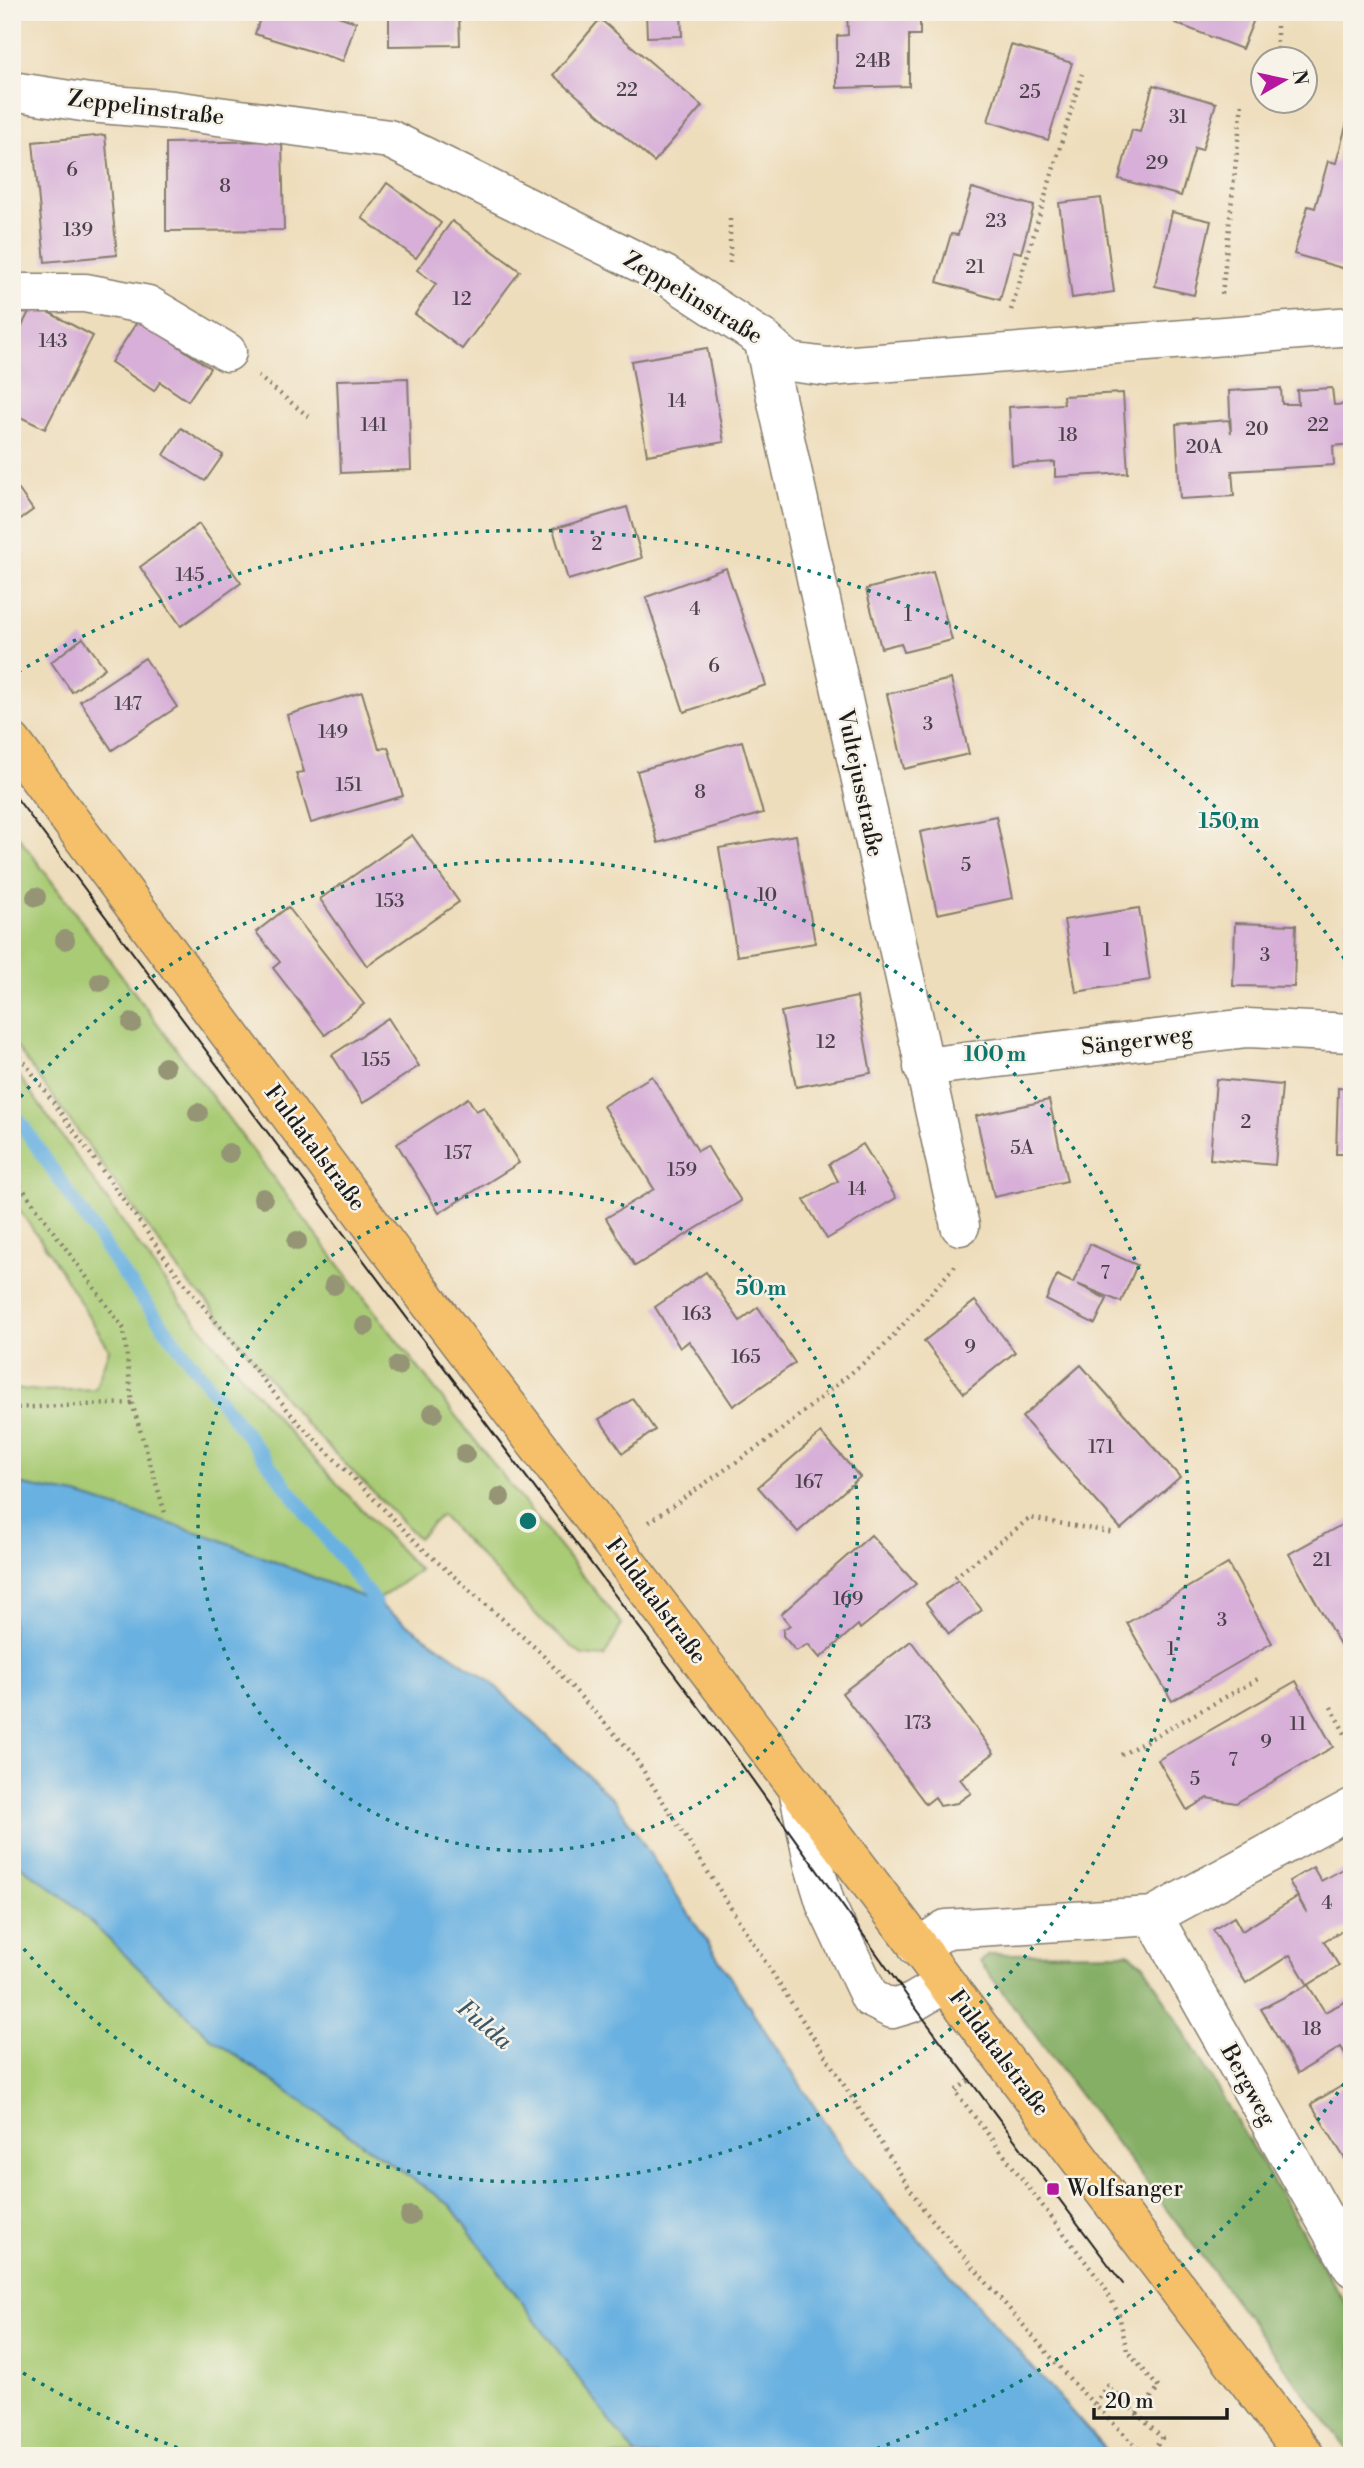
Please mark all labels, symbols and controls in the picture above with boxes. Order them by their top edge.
north arrow [1248,46,1318,116]
house number: 24B [855,49,891,73]
text: N [1287,68,1313,87]
house number: 22 [616,78,638,102]
house number: 25 [1019,80,1041,104]
street label: Zeppelinstraße [66,85,226,131]
house number: 31 [1169,105,1187,129]
house number: 29 [1146,151,1168,175]
house number: 6 [66,158,78,182]
house number: 8 [219,174,231,198]
house number: 23 [985,209,1007,233]
house number: 139 [63,218,93,242]
street label: Zeppelinstraße [618,245,768,351]
house number: 21 [965,255,985,279]
house number: 12 [452,287,472,311]
house number: 143 [38,329,68,353]
house number: 14 [668,389,686,413]
house number: 141 [361,413,387,437]
house number: 22 [1307,413,1329,437]
house number: 20 [1245,417,1269,441]
house number: 18 [1058,423,1078,447]
house number: 20A [1186,435,1223,459]
house number: 2 [592,532,602,556]
house number: 145 [175,563,205,587]
house number: 4 [689,597,701,621]
house number: 1 [904,603,912,627]
house number: 6 [708,654,720,678]
house number: 147 [114,692,142,716]
street label: Vultejusstraße [831,706,889,859]
house number: 3 [923,712,933,736]
house number: 149 [318,720,348,744]
house number: 151 [336,773,362,797]
house number: 8 [694,780,706,804]
text: 150 m [1199,809,1259,835]
house number: 5 [961,853,971,877]
house number: 10 [757,883,777,907]
house number: 153 [375,889,405,913]
house number: 1 [1103,938,1111,962]
house number: 3 [1260,943,1270,967]
street label: Sängerweg [1080,1020,1194,1062]
house number: 12 [816,1030,836,1054]
text: 100 m [964,1042,1026,1068]
house number: 155 [361,1048,391,1072]
street label: Fuldatalstraße [258,1079,372,1217]
house number: 2 [1241,1110,1251,1134]
house number: 5A [1010,1136,1035,1160]
house number: 157 [444,1141,472,1165]
house number: 159 [667,1158,697,1182]
house number: 14 [848,1177,866,1201]
house number: 7 [1100,1261,1110,1285]
text: 50 m [736,1276,786,1302]
house number: 163 [682,1302,712,1326]
house number: 9 [964,1335,976,1359]
house number: 165 [731,1345,761,1369]
house number: 171 [1088,1435,1114,1459]
house number: 167 [795,1470,823,1494]
centre of rings [516,1509,540,1533]
street label: Fuldatalstraße [599,1532,713,1670]
house number: 21 [1312,1548,1332,1572]
house number: 169 [833,1587,863,1611]
house number: 3 [1217,1608,1227,1632]
house number: 1 [1167,1637,1175,1661]
house number: 173 [904,1711,932,1735]
house number: 11 [1290,1712,1307,1736]
house number: 9 [1260,1730,1272,1754]
house number: 7 [1228,1748,1238,1772]
house number: 5 [1190,1767,1200,1791]
house number: 4 [1321,1891,1333,1915]
street label: Fuldatalstraße [942,1984,1056,2122]
water label: Fulda [450,1993,518,2057]
house number: 18 [1302,2017,1322,2041]
street label: Bergweg [1214,2039,1282,2131]
place label: Wolfsanger [1066,2175,1183,2203]
marker: Wolfsanger [1045,2181,1061,2197]
scale bar [1094,2377,1228,2421]
text: 20 m [1105,2389,1154,2415]

